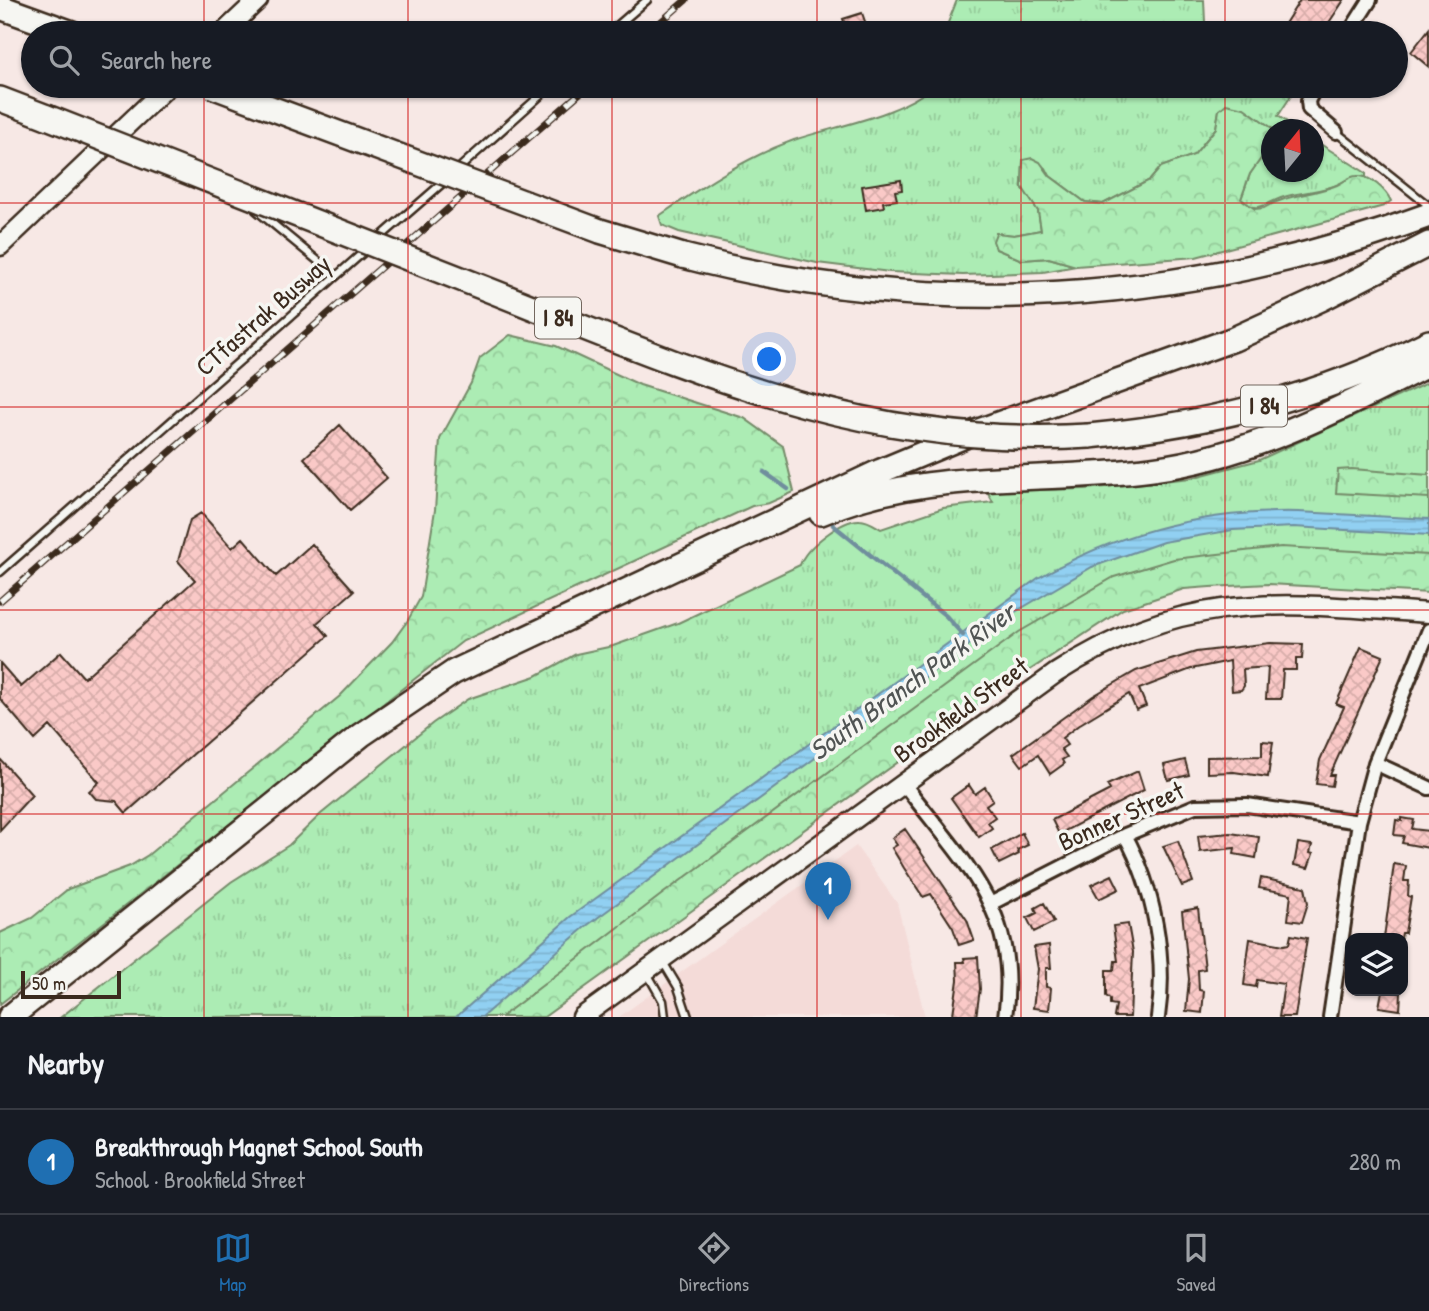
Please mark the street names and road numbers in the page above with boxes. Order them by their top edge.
street label: CTfastrak Busway [188,246,338,383]
road number: I 84 [535,298,581,338]
road number: I 84 [1241,386,1287,426]
street label: Brookfield Street [886,648,1036,771]
street label: Bonner Street [1052,772,1190,859]

